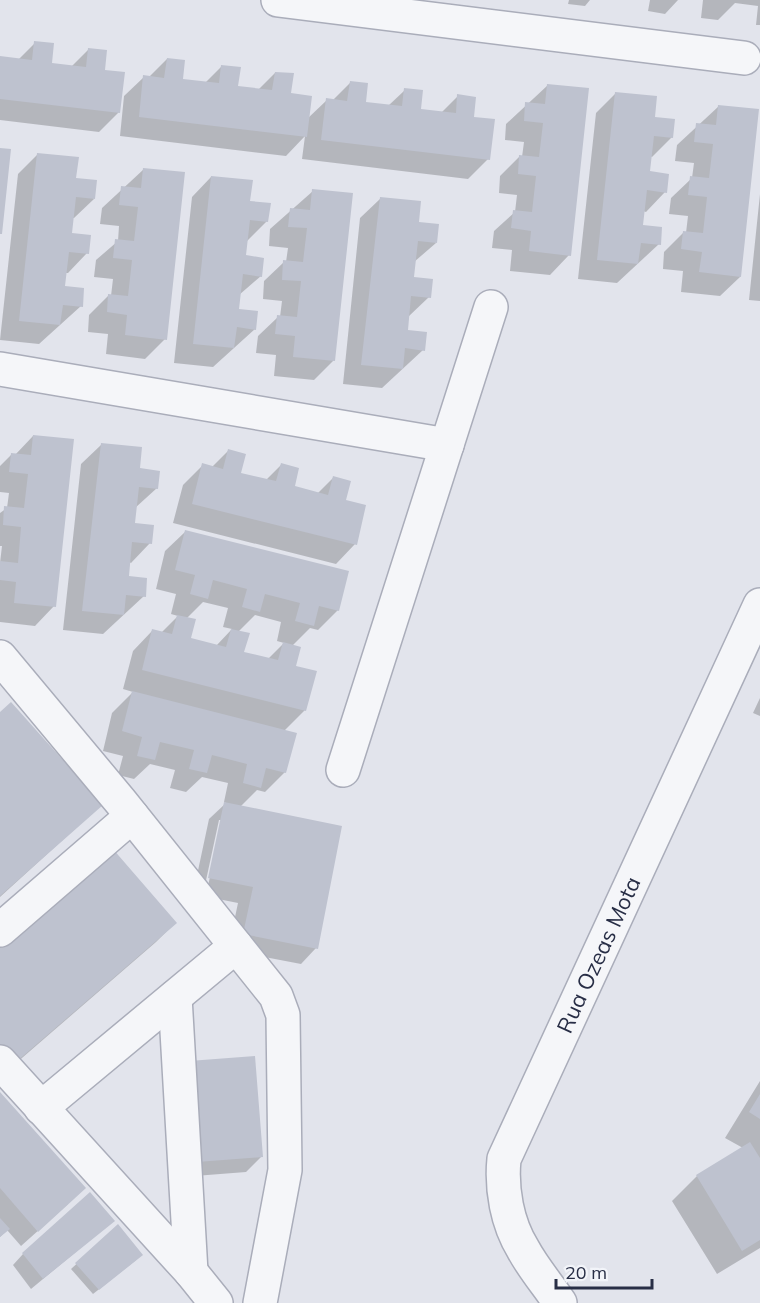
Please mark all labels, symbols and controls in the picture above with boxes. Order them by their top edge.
street label: Rua Ozeas Mota [550,872,647,1037]
scale bar [556,1252,652,1290]
text: 20 m [565,1261,607,1284]

